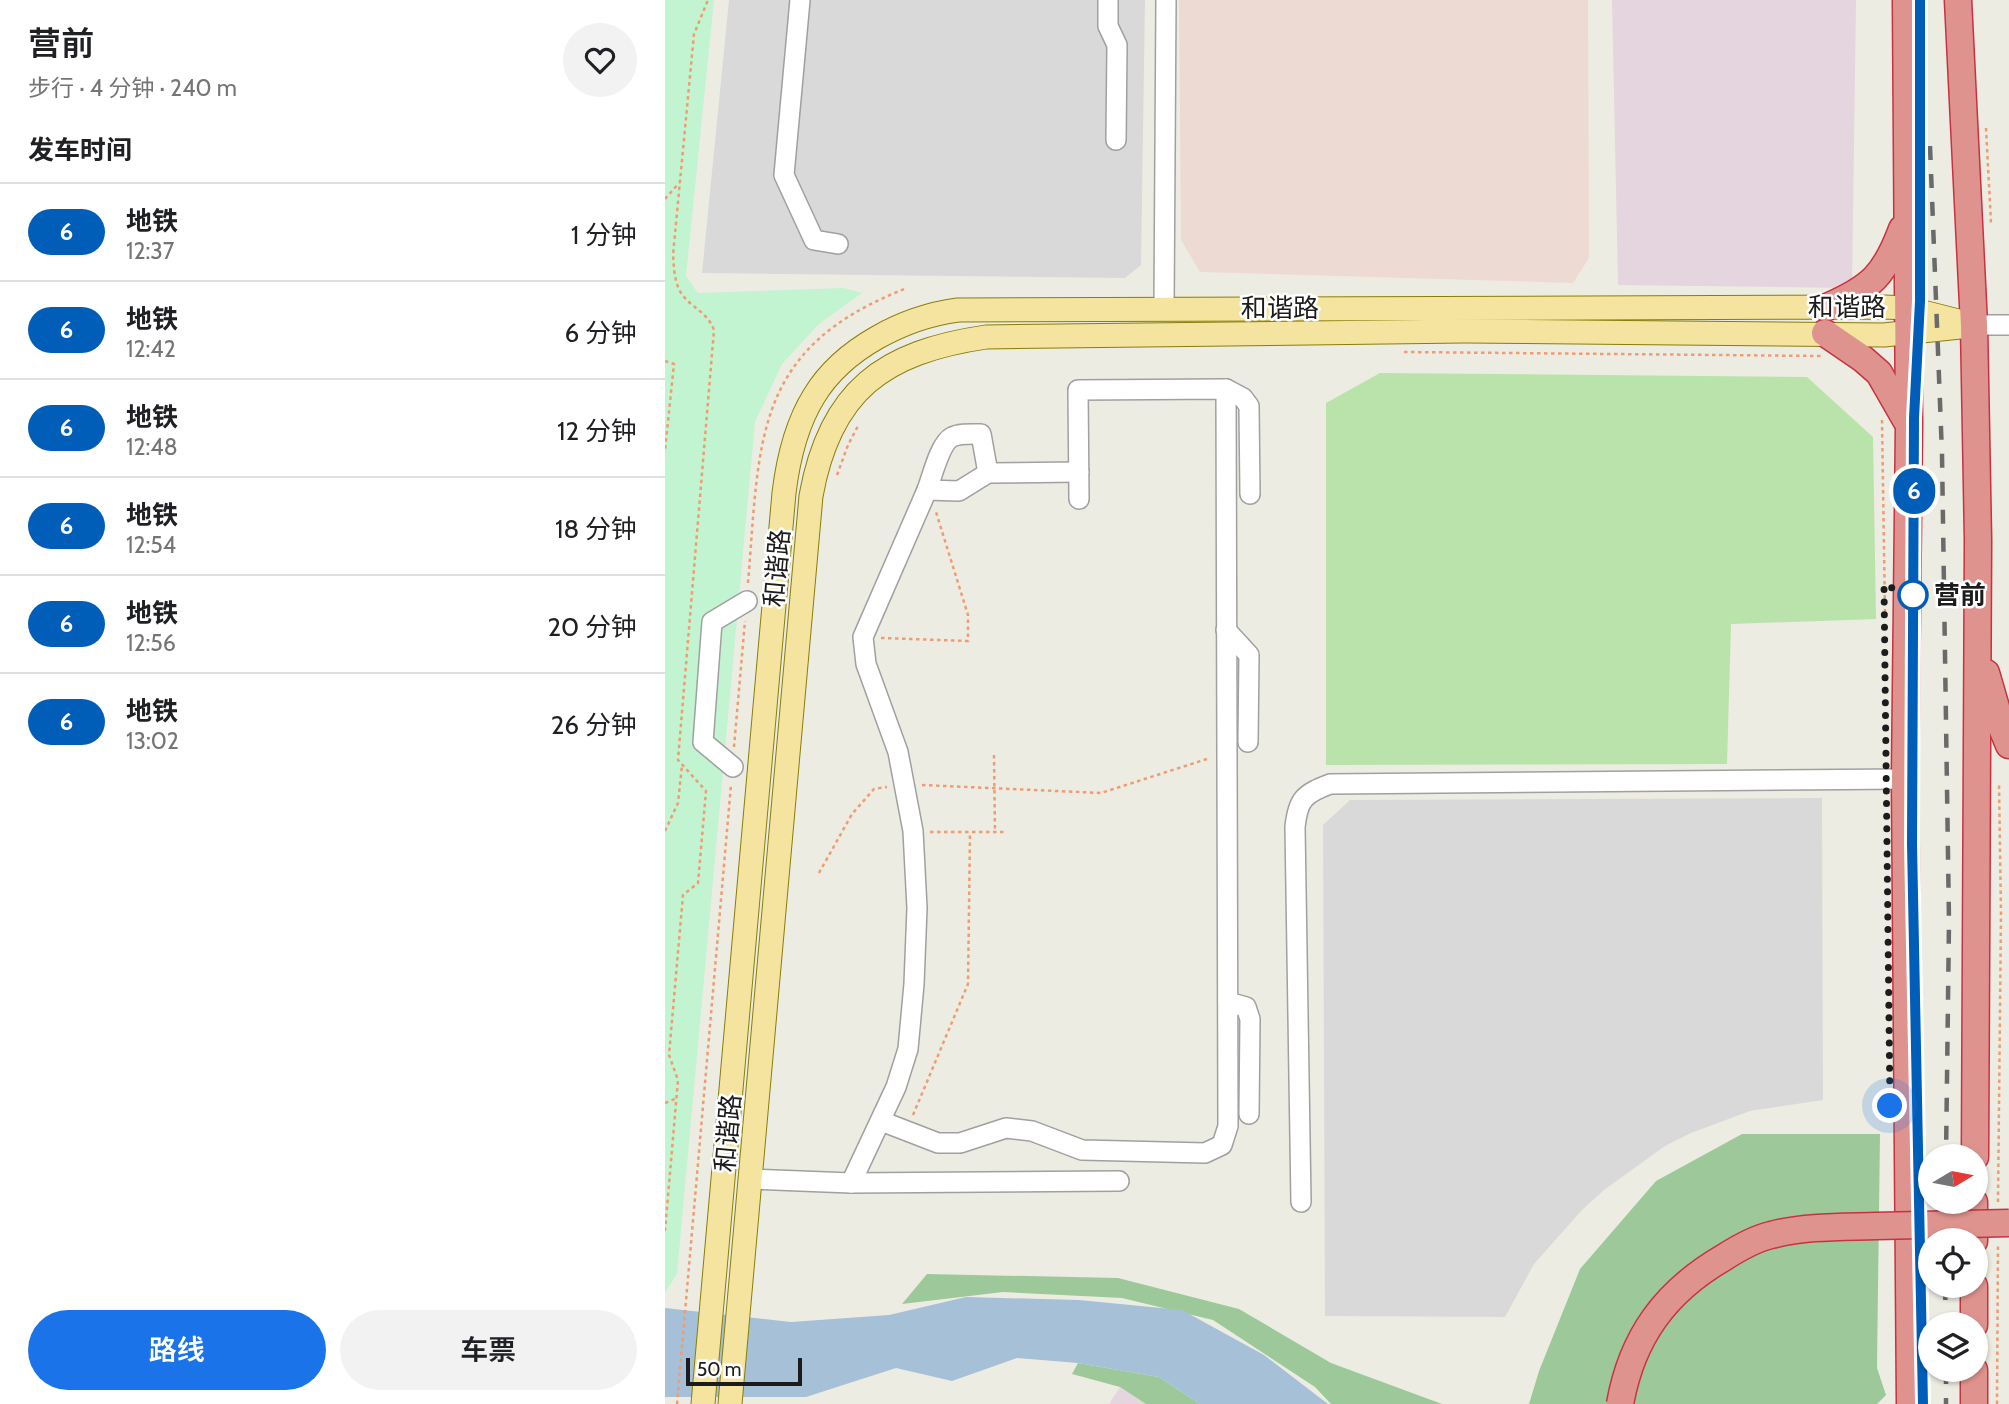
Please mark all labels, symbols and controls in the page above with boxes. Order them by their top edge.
text: 营前 [28,23,94,63]
button: heart [563,23,637,97]
text: 步行 · 4 分钟 · 240 m [28,74,237,102]
text: 发车时间 [28,134,132,166]
text: 地铁 [126,205,178,237]
text: 6 [60,217,73,246]
text: 1 分钟 [571,219,637,251]
text: 12:37 [126,237,174,265]
street label: 和谐路 [1808,291,1886,323]
street label: 和谐路 [1241,292,1319,324]
text: 地铁 [126,303,178,335]
text: 6 [60,315,73,344]
text: 6 分钟 [564,317,637,349]
text: 12:42 [126,335,176,363]
text: 地铁 [126,401,178,433]
text: 6 [60,413,73,442]
text: 12 分钟 [557,415,637,447]
text: 12:48 [126,433,178,461]
line badge: 6 [1891,468,1937,514]
text: 6 [1907,476,1921,505]
text: 地铁 [126,499,178,531]
text: 6 [60,511,73,540]
text: 18 分钟 [555,513,637,545]
street label: 和谐路 [758,528,796,608]
text: 12:54 [126,531,176,559]
place label: 营前 [1934,579,1986,611]
marker: 营前 [1898,580,1928,610]
text: 地铁 [126,597,178,629]
text: 6 [60,609,73,638]
text: 20 分钟 [547,611,637,643]
text: 12:56 [126,629,176,657]
text: 地铁 [126,695,178,727]
text: 6 [60,707,73,736]
text: 26 分钟 [551,709,637,741]
text: 13:02 [126,727,179,755]
your location [1872,1088,1907,1123]
street label: 和谐路 [709,1093,747,1173]
north arrow [1918,1144,1988,1214]
map controls [1918,1144,1988,1382]
button: locate [1918,1228,1988,1298]
button: 路线 [28,1310,326,1390]
button: 车票 [340,1310,637,1390]
button: layers [1918,1312,1988,1382]
scale bar [686,1355,801,1387]
text: 50 m [697,1358,741,1381]

